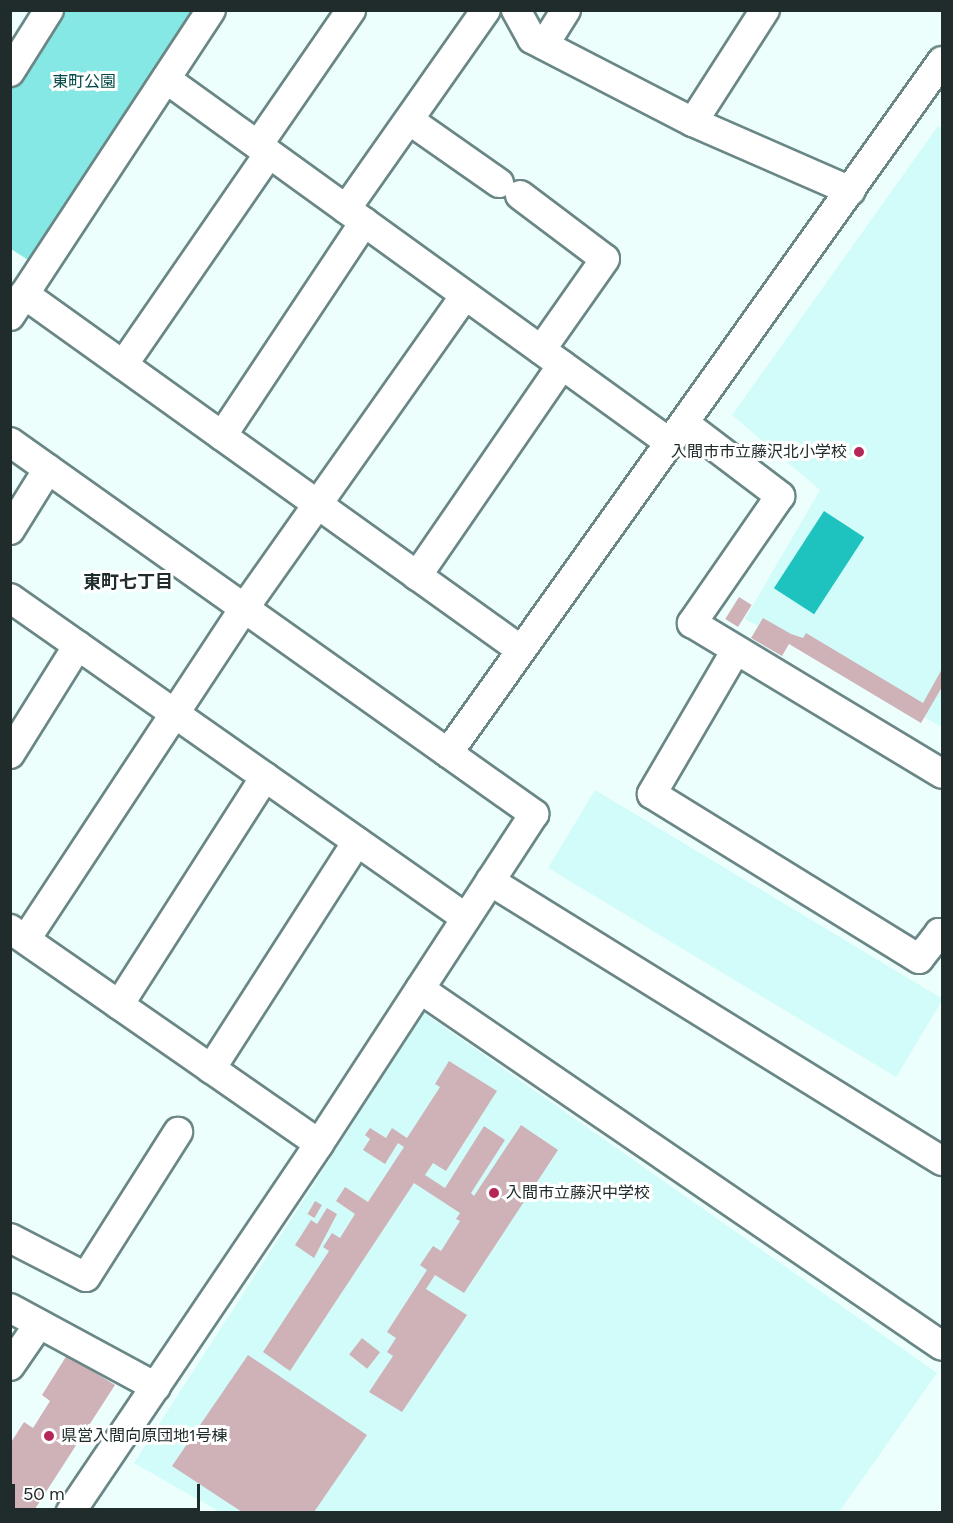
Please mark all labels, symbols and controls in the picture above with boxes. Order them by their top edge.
park label: 東町公園 [52,72,116,92]
place label: 入間市市立藤沢北小学校 [671,442,847,462]
marker: 入間市市立藤沢北小学校 [852,445,866,459]
district label: 東町七丁目 [83,571,173,593]
place label: 入間市立藤沢中学校 [506,1183,650,1203]
marker: 入間市立藤沢中学校 [487,1186,501,1200]
place label: 県営入間向原団地1号棟 [61,1426,228,1446]
marker: 県営入間向原団地1号棟 [42,1429,56,1443]
scale bar [15,1472,202,1510]
text: 50 m [23,1483,65,1505]

